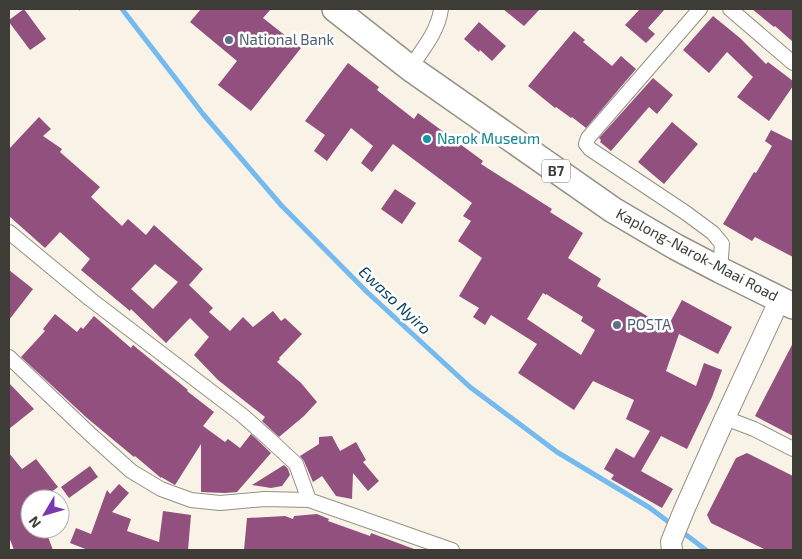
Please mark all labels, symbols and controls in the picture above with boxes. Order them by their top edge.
place label: National Bank [239,30,334,48]
marker: National Bank [223,34,235,46]
place label: Narok Museum [437,129,540,147]
marker: Narok Museum [421,133,433,145]
road number: B7 [542,160,570,182]
street label: Kaplong-Narok-Maai Road [613,204,782,305]
water label: Ewaso Nyiro [355,262,435,338]
place label: POSTA [627,315,672,333]
marker: POSTA [611,319,623,331]
north arrow [20,489,70,539]
text: N [25,513,44,532]

